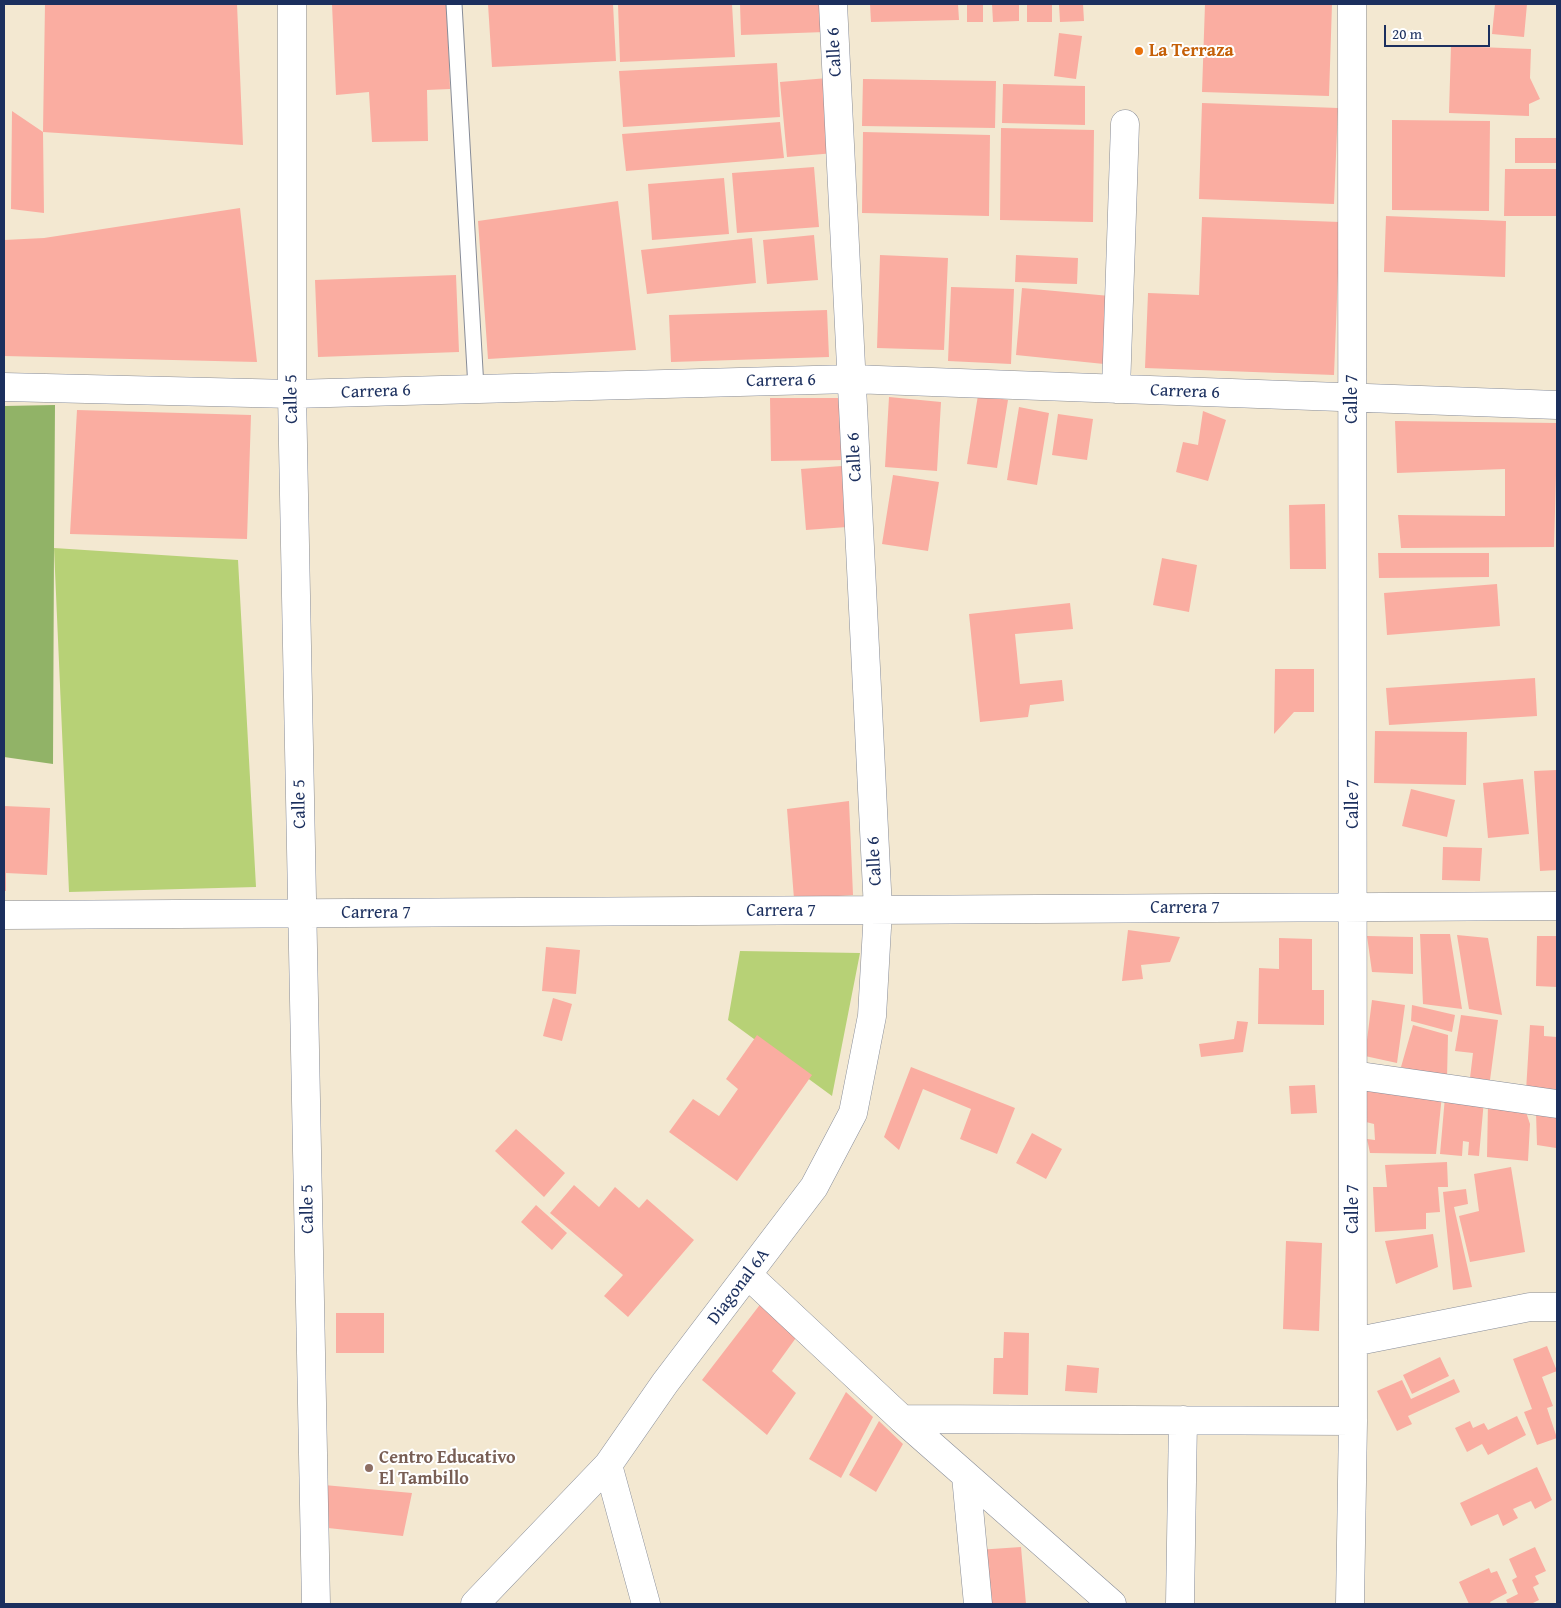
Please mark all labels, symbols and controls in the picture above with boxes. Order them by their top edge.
scale bar [1386,15,1492,47]
text: 20 m [1392,23,1422,44]
street label: Calle 6 [823,27,847,77]
place label: La Terraza [1149,40,1234,62]
marker: La Terraza [1133,45,1145,57]
street label: Carrera 6 [746,370,816,392]
street label: Calle 5 [281,374,303,424]
street label: Calle 7 [1341,374,1363,424]
street label: Carrera 6 [341,380,411,404]
street label: Carrera 6 [1150,380,1220,404]
street label: Calle 6 [843,432,867,482]
street label: Calle 5 [289,779,311,829]
street label: Calle 7 [1342,779,1364,829]
street label: Calle 6 [863,836,887,886]
street label: Carrera 7 [1150,897,1220,919]
street label: Carrera 7 [746,900,816,922]
street label: Carrera 7 [341,902,411,924]
street label: Calle 5 [297,1184,319,1234]
street label: Calle 7 [1342,1184,1364,1234]
street label: Diagonal 6A [703,1245,775,1329]
place label: Centro Educativo El Tambillo [379,1447,516,1490]
marker: Centro Educativo El Tambillo [363,1462,375,1474]

